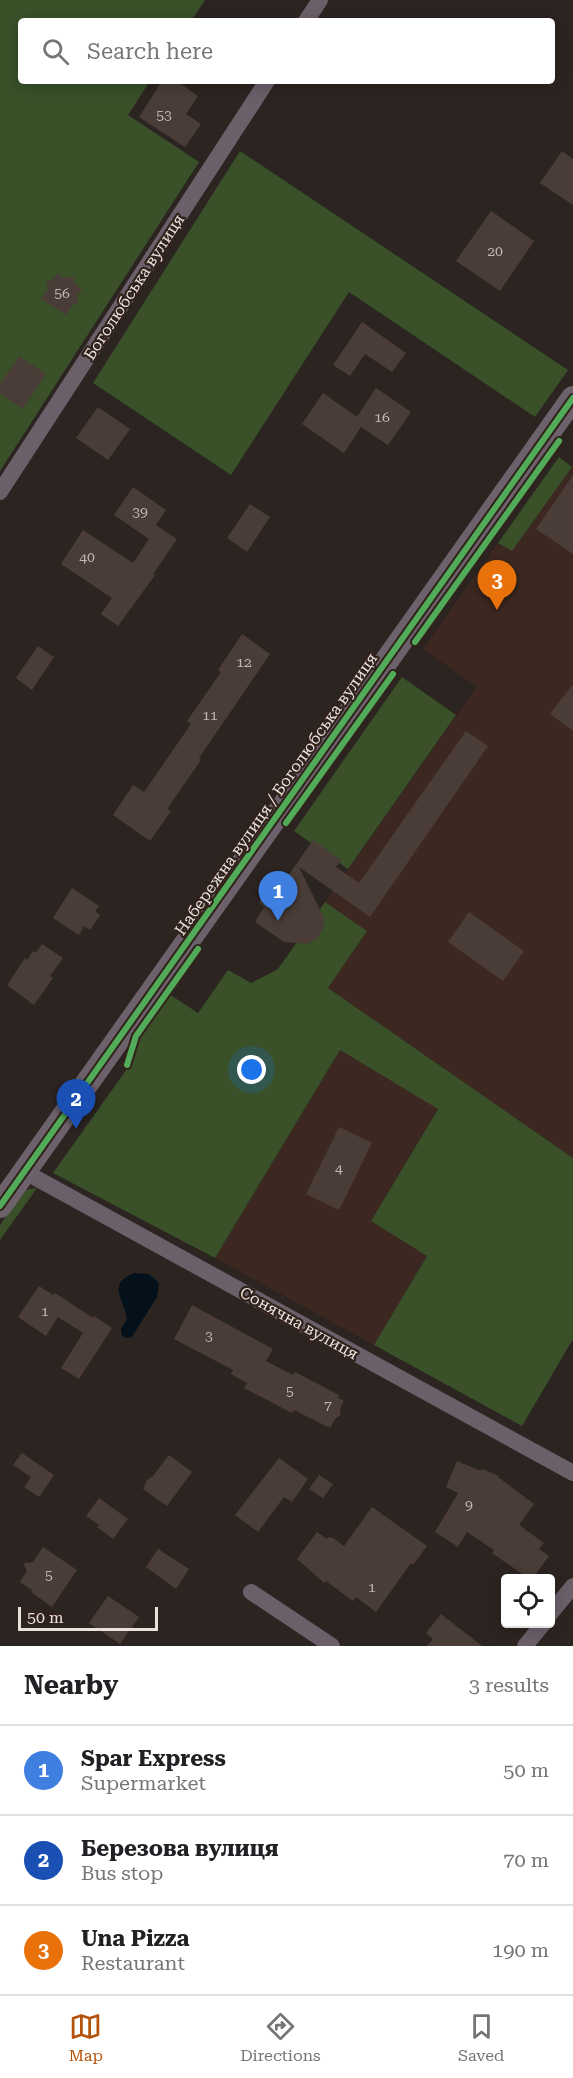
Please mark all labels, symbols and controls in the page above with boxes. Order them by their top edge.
search box [18,18,555,84]
icon: search [39,35,72,68]
text: Search here [87,39,213,64]
house number: 53 [156,107,172,123]
street label: Боголюбська вулиця [80,211,188,363]
house number: 20 [487,243,503,259]
house number: 56 [54,285,70,301]
house number: 16 [374,409,390,425]
house number: 39 [132,504,148,520]
house number: 40 [79,549,95,565]
pin: 3 [478,560,516,610]
street label: Набережна вулиця / Боголюбська вулиця [171,649,381,939]
house number: 12 [236,654,252,670]
house number: 11 [202,707,218,723]
pin: 1 [258,872,298,921]
your location [237,1055,266,1084]
pin: 2 [56,1080,96,1129]
house number: 4 [335,1160,343,1176]
street label: Сонячна вулиця [237,1283,361,1363]
house number: 1 [41,1303,49,1319]
house number: 3 [205,1328,213,1344]
house number: 5 [286,1383,294,1399]
house number: 7 [324,1397,332,1413]
house number: 9 [465,1497,473,1513]
house number: 5 [45,1567,53,1583]
map controls [501,1574,555,1628]
button: locate [501,1574,555,1628]
house number: 1 [368,1579,376,1595]
scale bar [18,1604,158,1632]
text: 50 m [27,1608,64,1627]
text: Nearby [24,1670,118,1700]
text: 3 results [469,1673,549,1697]
text: Spar Express [81,1746,226,1771]
text: 1 [38,1758,49,1782]
text: 50 m [503,1758,549,1782]
text: Supermarket [81,1771,206,1795]
text: Березова вулиця [81,1836,279,1861]
text: 2 [38,1848,49,1872]
text: 70 m [503,1848,549,1872]
text: Bus stop [81,1861,163,1885]
text: Una Pizza [81,1926,189,1951]
text: 3 [38,1938,49,1962]
text: 190 m [492,1938,549,1962]
text: Restaurant [81,1951,185,1975]
tab: Map [69,2010,103,2065]
tab: Directions [240,2010,321,2065]
tab: Saved [458,2010,504,2065]

